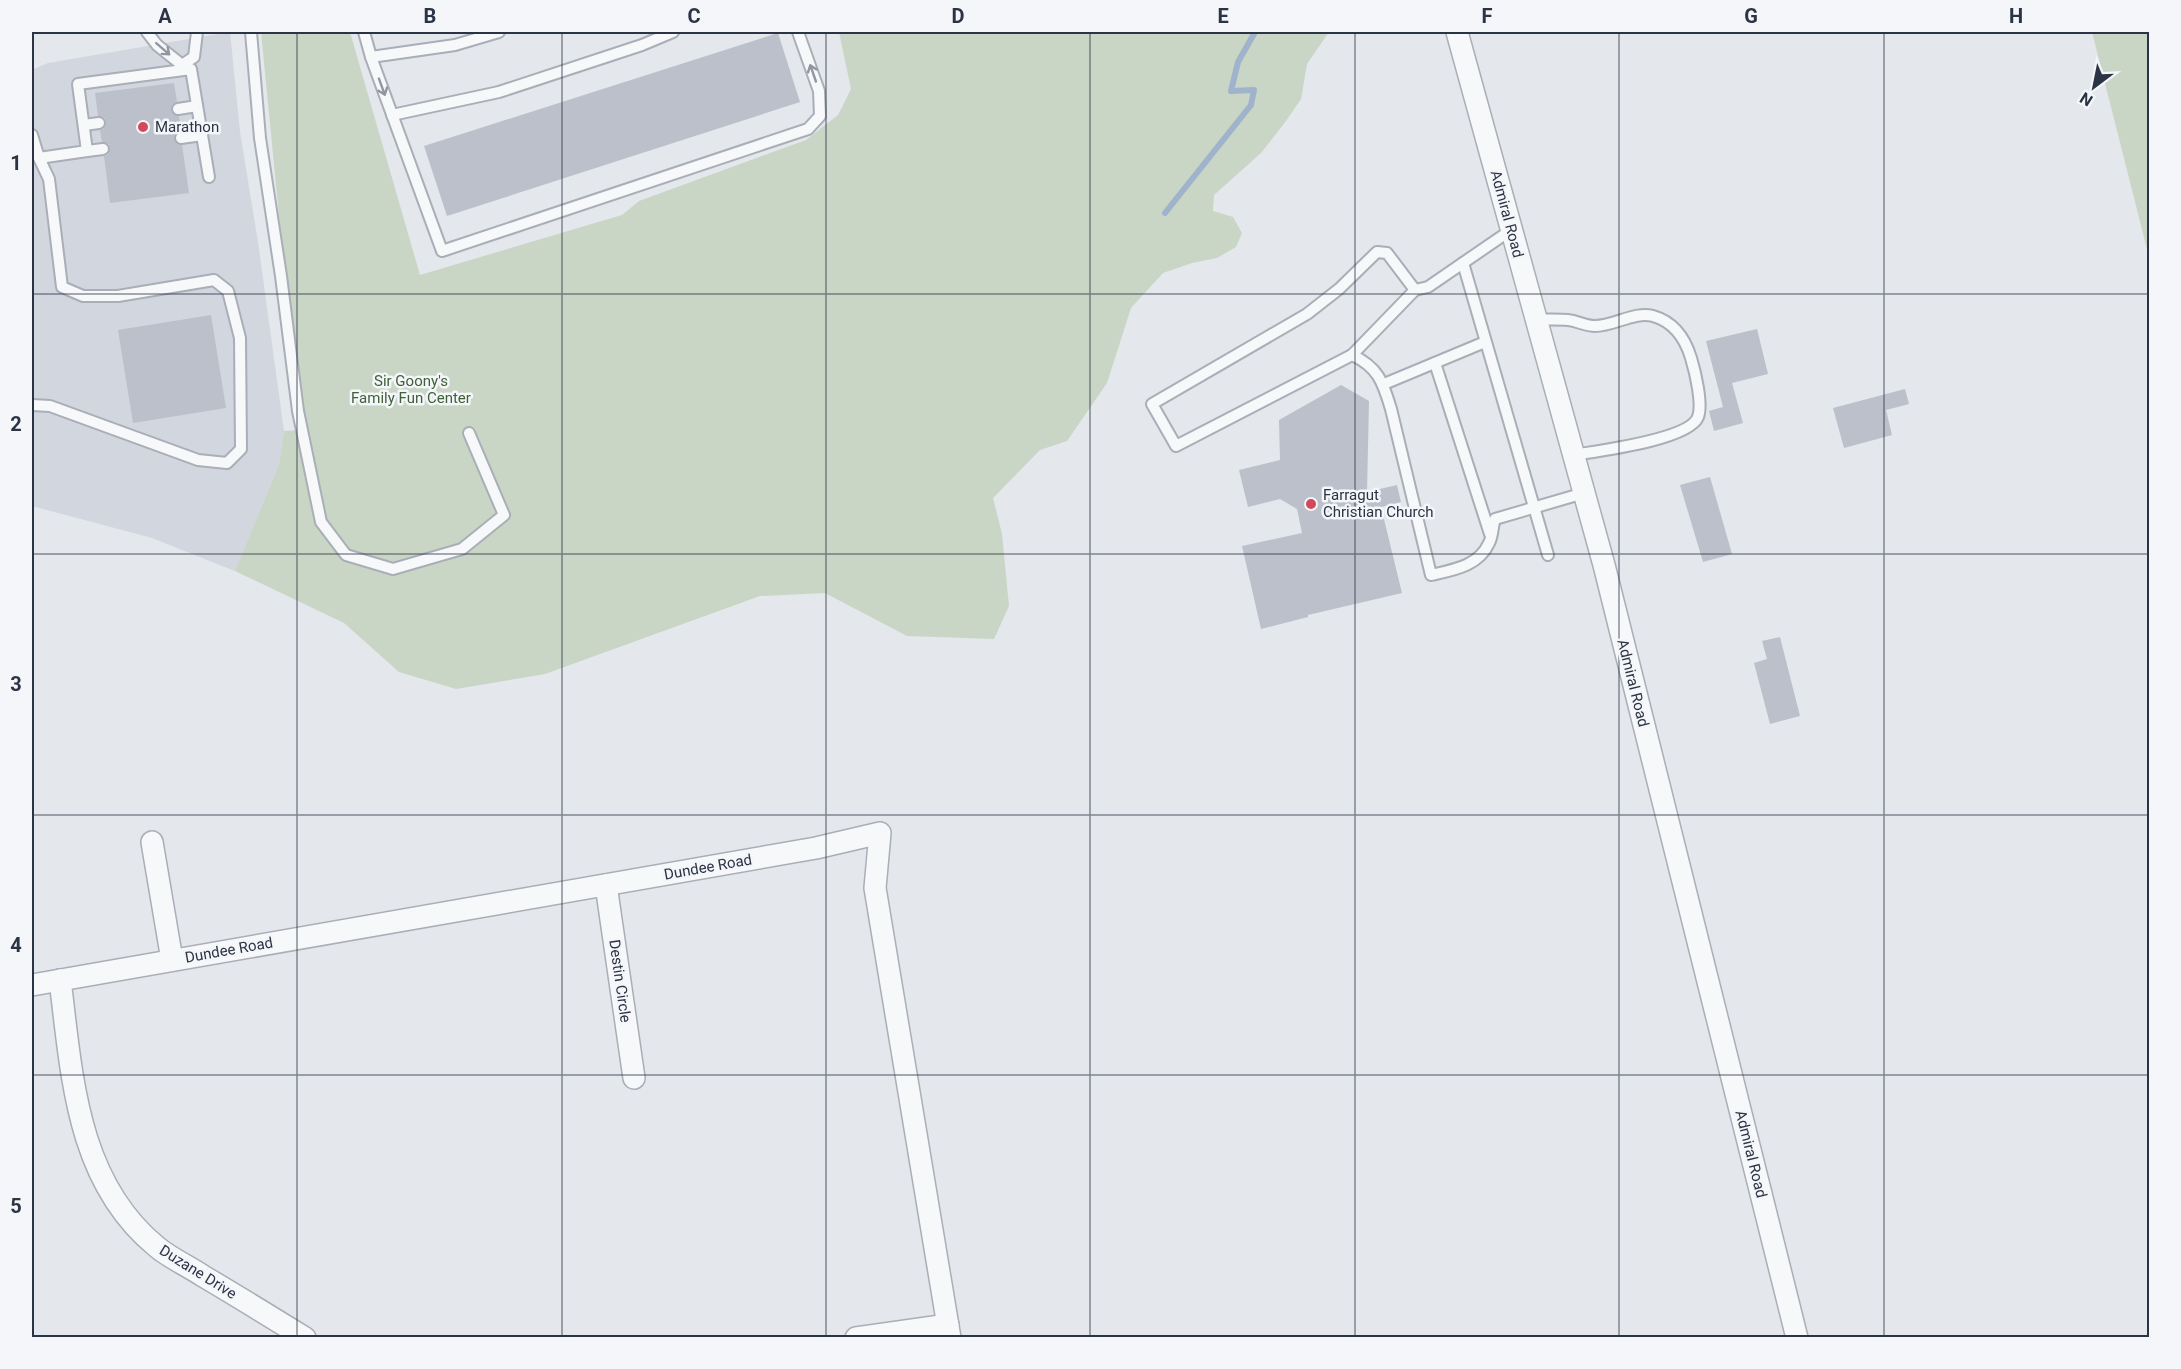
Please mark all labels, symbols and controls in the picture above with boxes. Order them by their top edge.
text: A [158,4,172,28]
text: B [424,4,436,28]
text: C [687,4,701,28]
text: D [952,4,965,28]
text: E [1217,4,1229,28]
text: F [1482,4,1493,28]
text: G [1744,4,1758,28]
text: H [2009,4,2023,28]
one-way arrow [155,43,171,56]
north arrow [2064,57,2124,117]
one-way arrow [806,64,817,83]
one-way arrow [378,77,389,96]
text: N [2076,88,2096,110]
place label: Marathon [155,118,219,136]
marker: Marathon [136,120,150,134]
text: 1 [10,151,22,175]
street label: Admiral Road [1487,168,1527,260]
park label: Sir Goony's Family Fun Center [351,372,471,407]
text: 2 [10,412,22,436]
place label: Farragut Christian Church [1323,486,1434,521]
marker: Farragut Christian Church [1304,497,1318,511]
street label: Admiral Road [1613,637,1653,729]
text: 3 [10,672,22,696]
street label: Dundee Road [663,850,753,884]
text: 4 [10,933,22,957]
street label: Dundee Road [184,933,274,967]
street label: Destin Circle [605,938,635,1024]
street label: Admiral Road [1731,1108,1771,1200]
text: 5 [10,1194,22,1218]
street label: Duzane Drive [156,1241,240,1303]

